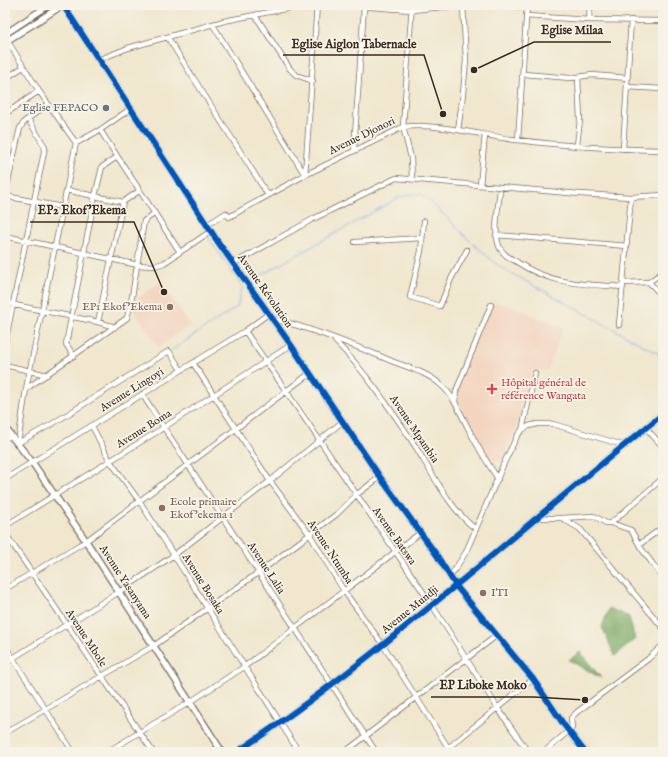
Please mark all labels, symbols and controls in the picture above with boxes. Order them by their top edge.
callout: Eglise Milaa [534,18,611,42]
text: Eglise Milaa [541,23,604,39]
callout: Eglise Aiglon Tabernacle [283,31,424,55]
text: Eglise Aiglon Tabernacle [292,37,417,53]
place label: Eglise FEPACO [22,101,98,115]
marker: Eglise FEPACO [101,103,111,113]
street label: Avenue Djonori [326,114,398,159]
callout: EP2 Ekof'Ekema [30,198,134,222]
text: EP2 Ekof'Ekema [38,203,127,218]
street label: Avenue Révolution [234,250,296,331]
place label: EP1 Ekof'Ekema [82,300,162,314]
marker: EP1 Ekof'Ekema [165,302,175,312]
street label: Avenue Lingoyi [97,365,167,416]
place label: Hôpital général de référence Wangata [501,376,586,403]
marker: Hôpital général de référence Wangata [486,383,498,395]
street label: Avenue Mpambia [386,392,442,466]
street label: Avenue Boma [113,406,174,452]
place label: Ecole primaire Ekof'ekema 1 [170,495,237,522]
marker: Ecole primaire Ekof'ekema 1 [157,503,167,513]
street label: Avenue Batswa [368,503,419,568]
street label: Avenue Ntumba [303,516,356,587]
street label: Avenue Lalia [243,538,288,597]
street label: Avenue Yasanyama [95,541,154,622]
street label: Avenue Bosaka [178,550,227,617]
street label: Avenue Mundji [378,583,441,638]
place label: ITI [491,586,509,600]
marker: ITI [478,588,488,598]
street label: Avenue Mbole [62,606,110,670]
callout: EP Liboke Moko [431,673,534,697]
text: EP Liboke Moko [439,678,527,693]

